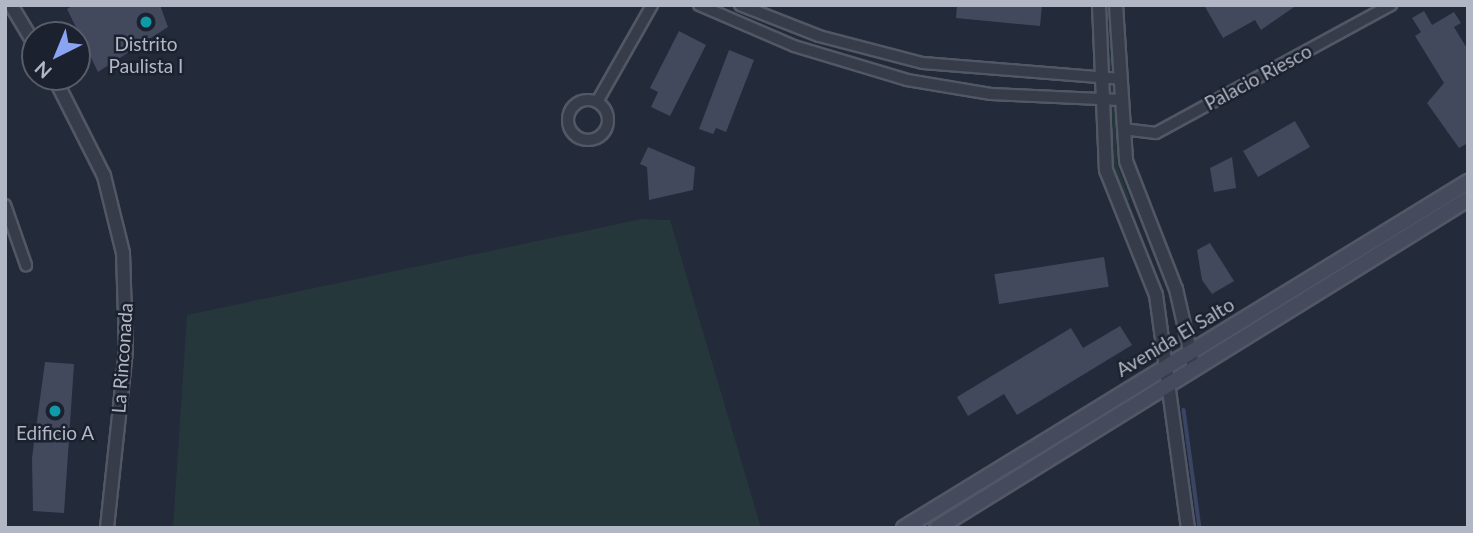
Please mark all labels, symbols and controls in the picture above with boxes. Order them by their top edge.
marker: Distrito Paulista I [138,14,154,30]
north arrow [21,21,91,91]
place label: Distrito Paulista I [109,33,183,77]
street label: Palacio Riesco [1201,39,1315,115]
text: N [30,57,56,84]
street label: Avenida El Salto [1112,293,1238,381]
street label: La Rinconada [107,302,137,414]
marker: Edificio A [47,403,63,419]
place label: Edificio A [16,422,94,444]

